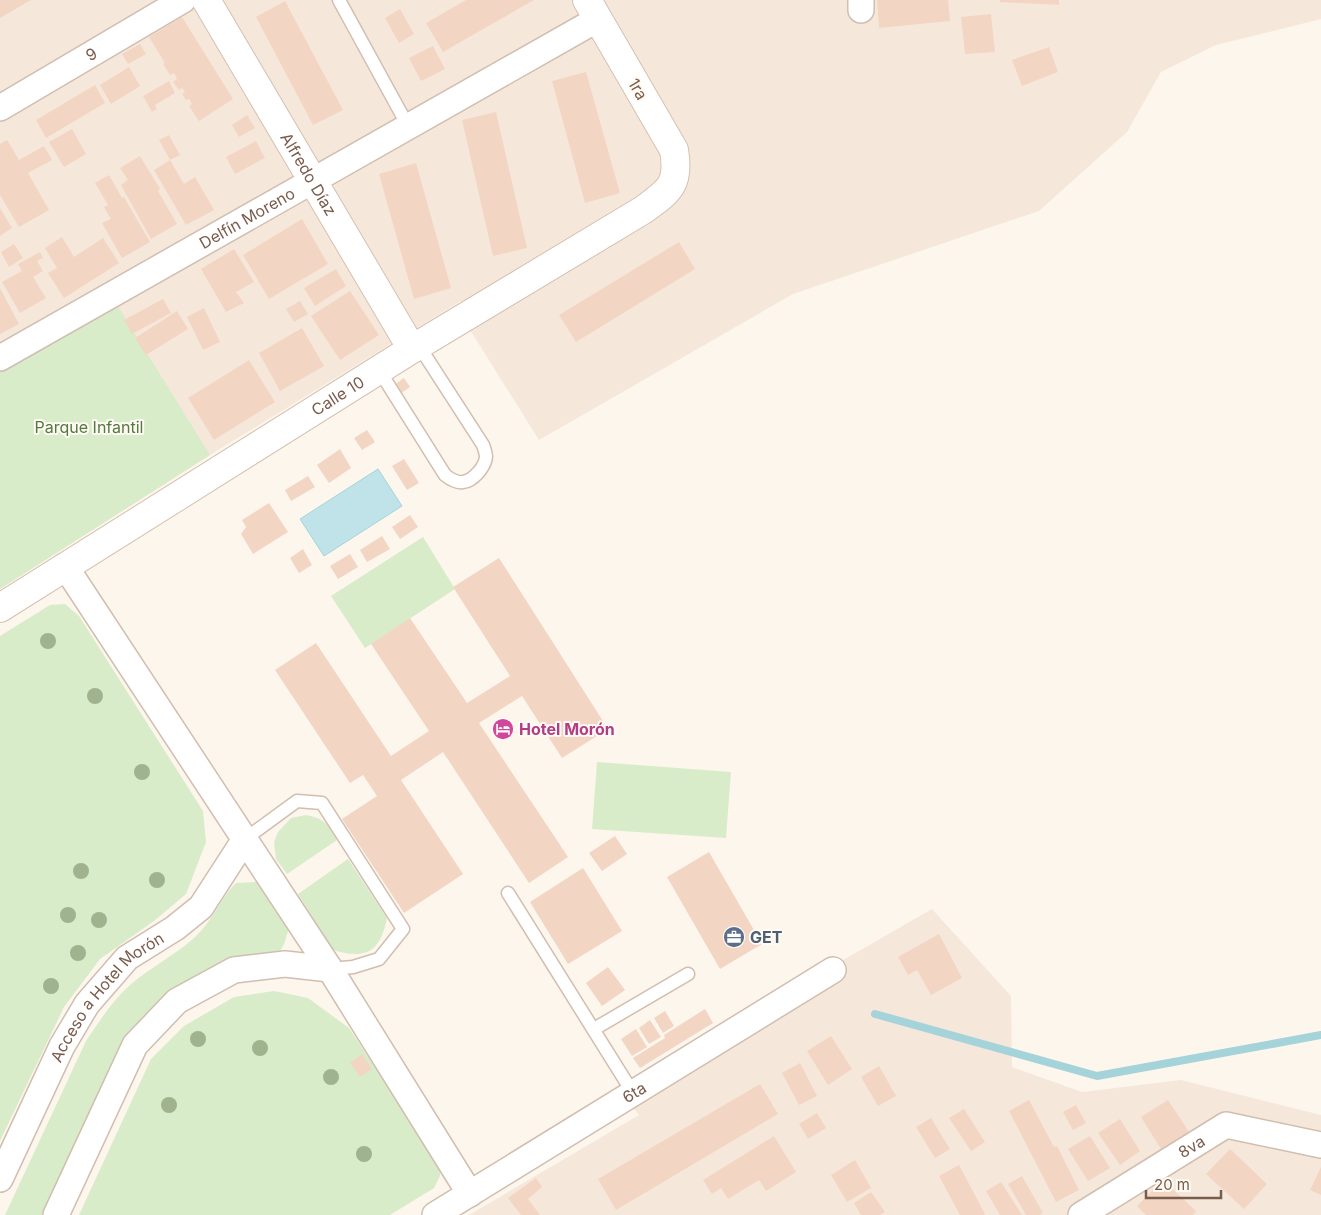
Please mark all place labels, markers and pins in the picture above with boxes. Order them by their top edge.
hotel icon: Hotel Morón [491,717,515,741]
place label: Hotel Morón [519,719,615,739]
office icon: GET [722,925,746,949]
place label: GET [750,927,783,947]

